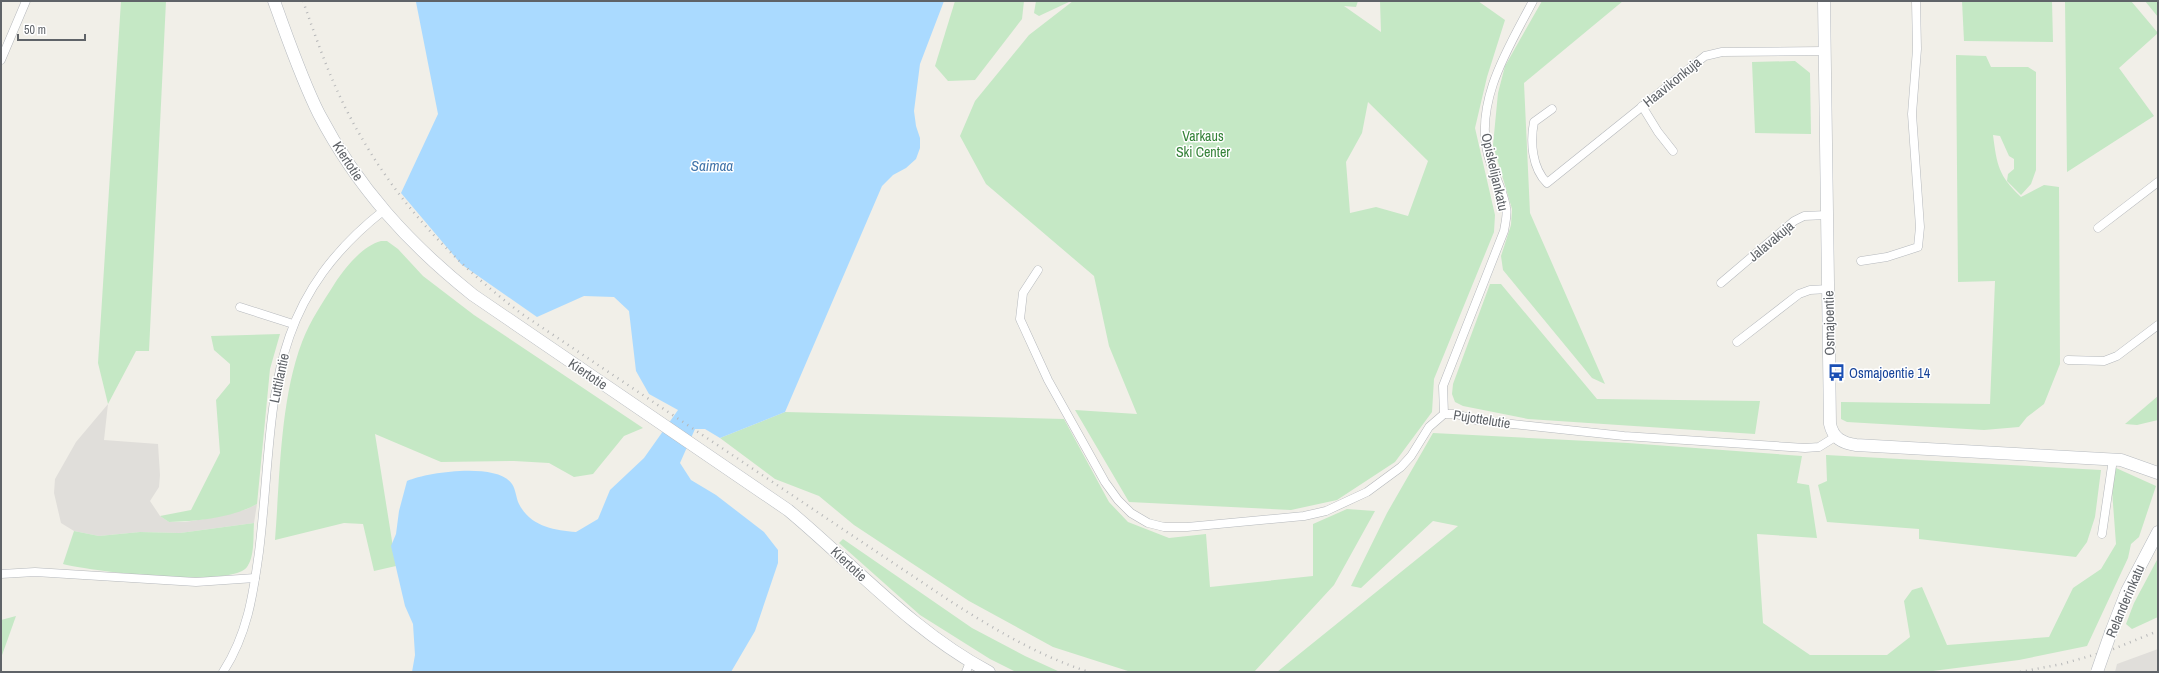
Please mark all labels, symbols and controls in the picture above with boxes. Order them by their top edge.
scale bar [18,16,85,42]
text: 50 m [24,22,46,38]
street label: Haavikonkuja [1639,53,1705,111]
park label: Varkaus Ski Center [1176,127,1230,161]
street label: Opiskelijankatu [1477,131,1513,213]
street label: Kiertotie [329,138,367,184]
water label: Saimaa [691,155,733,176]
street label: Jalavakuja [1744,216,1798,265]
street label: Osmajoentie [1819,290,1839,356]
street label: Luttilantie [265,351,293,405]
street label: Kiertotie [565,354,611,394]
bus stop icon: Osmajoentie 14 [1826,363,1846,383]
place label: Osmajoentie 14 [1849,364,1931,382]
street label: Pujottelutie [1452,406,1512,432]
street label: Kiertotie [827,543,871,585]
street label: Relanderinkatu [2102,562,2148,640]

